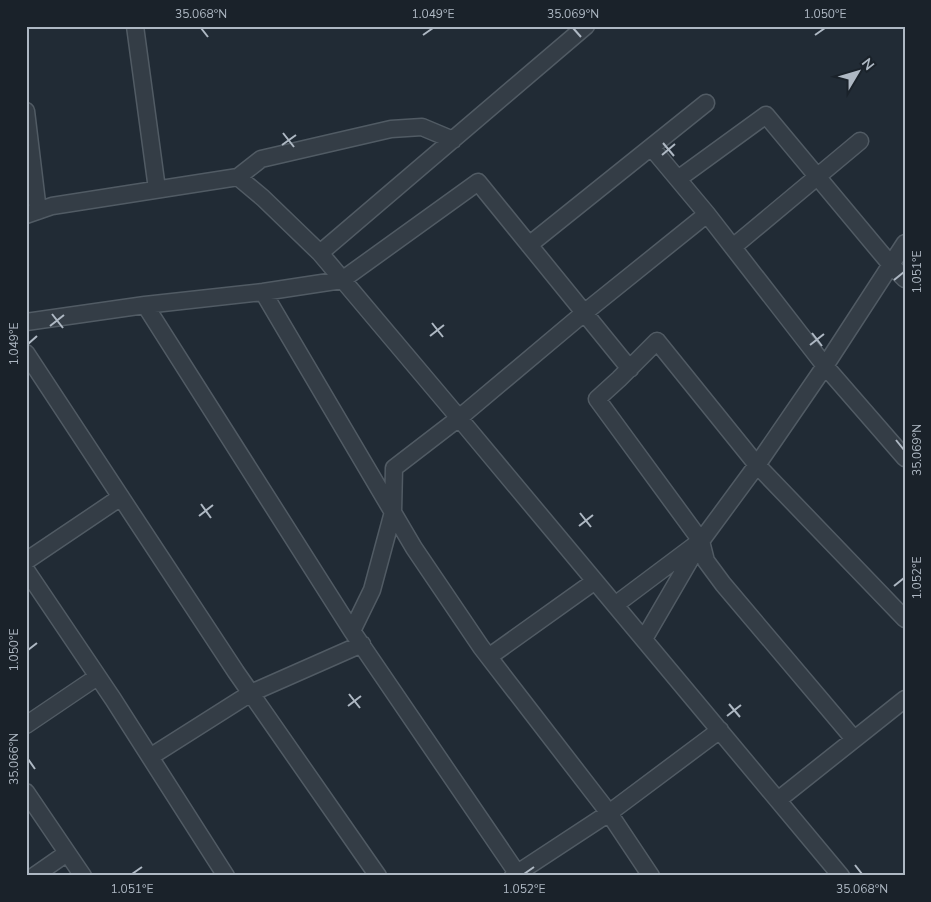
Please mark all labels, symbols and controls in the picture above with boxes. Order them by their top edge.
text: 35.068°N [175,6,227,22]
text: 1.049°E [412,6,454,22]
text: 35.069°N [547,6,599,22]
text: 1.050°E [804,6,846,22]
north arrow [834,48,884,98]
text: N [857,54,879,74]
text: 1.051°E [909,251,925,293]
text: 1.049°E [6,323,22,365]
text: 35.069°N [909,424,925,476]
text: 1.052°E [909,557,925,599]
text: 1.050°E [6,629,22,671]
text: 35.066°N [6,733,22,785]
text: 1.051°E [111,881,153,897]
text: 1.052°E [503,881,545,897]
text: 35.068°N [836,881,888,897]

